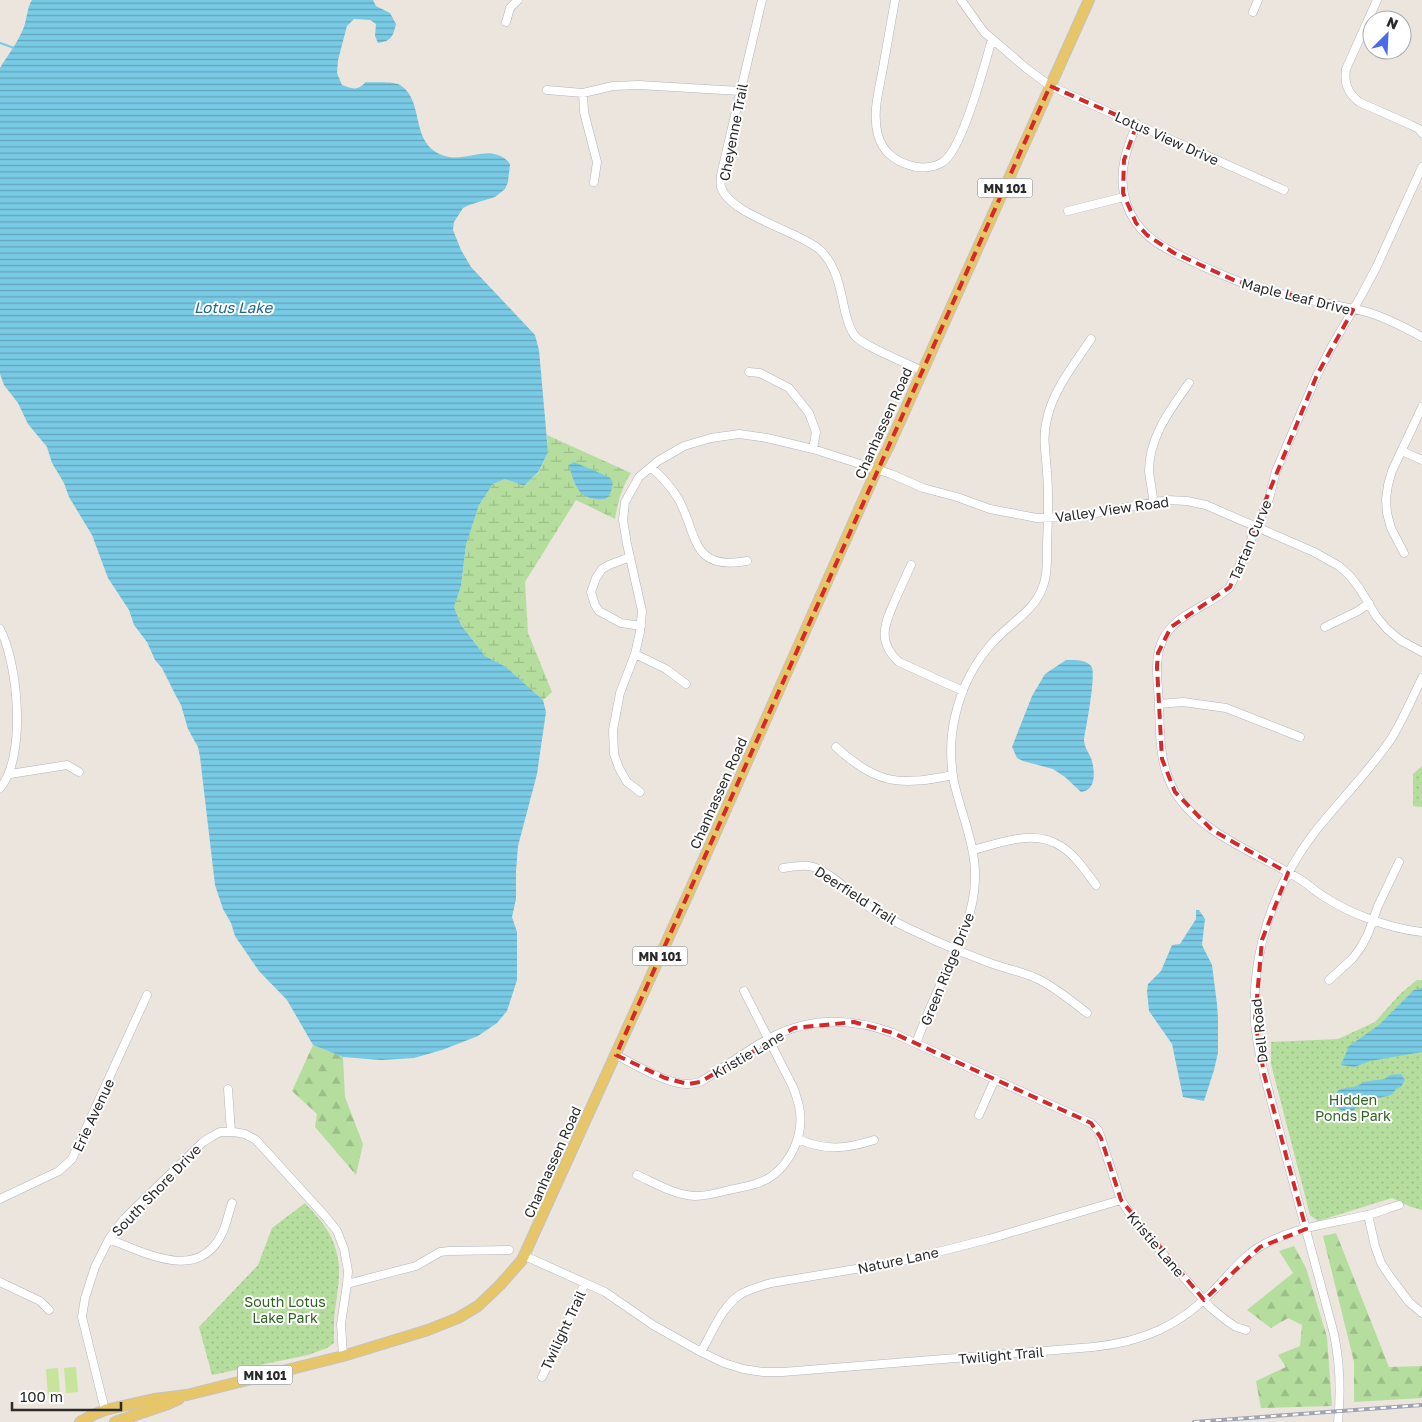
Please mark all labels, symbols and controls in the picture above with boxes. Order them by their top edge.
north arrow [1362,10,1412,60]
text: N [1384,13,1401,33]
street label: Cheyenne Trail [715,82,751,182]
street label: Lotus View Drive [1112,107,1222,169]
road number: MN 101 [978,178,1032,198]
street label: Maple Leaf Drive [1240,274,1352,318]
water label: Lotus Lake [194,298,273,316]
street label: Chanhassen Road [851,364,915,482]
street label: Valley View Road [1054,493,1170,525]
street label: Tartan Curve [1225,497,1275,583]
street label: Chanhassen Road [686,734,750,852]
street label: Deerfield Trail [812,862,900,928]
street label: Green Ridge Drive [917,910,977,1028]
road number: MN 101 [632,946,688,966]
street label: Dell Road [1247,998,1271,1064]
street label: Kristie Lane [709,1027,787,1081]
street label: Erie Avenue [69,1076,117,1154]
park label: Hidden Ponds Park [1315,1091,1391,1124]
street label: Chanhassen Road [520,1103,584,1221]
street label: South Shore Drive [108,1141,204,1239]
street label: Kristie Lane [1124,1208,1188,1280]
street label: Nature Lane [856,1243,940,1277]
street label: Twilight Trail [537,1288,589,1372]
park label: South Lotus Lake Park [244,1293,326,1326]
street label: Twilight Trail [958,1343,1044,1367]
road number: MN 101 [238,1366,292,1384]
scale bar [12,1380,121,1412]
text: 100 m [20,1387,63,1405]

